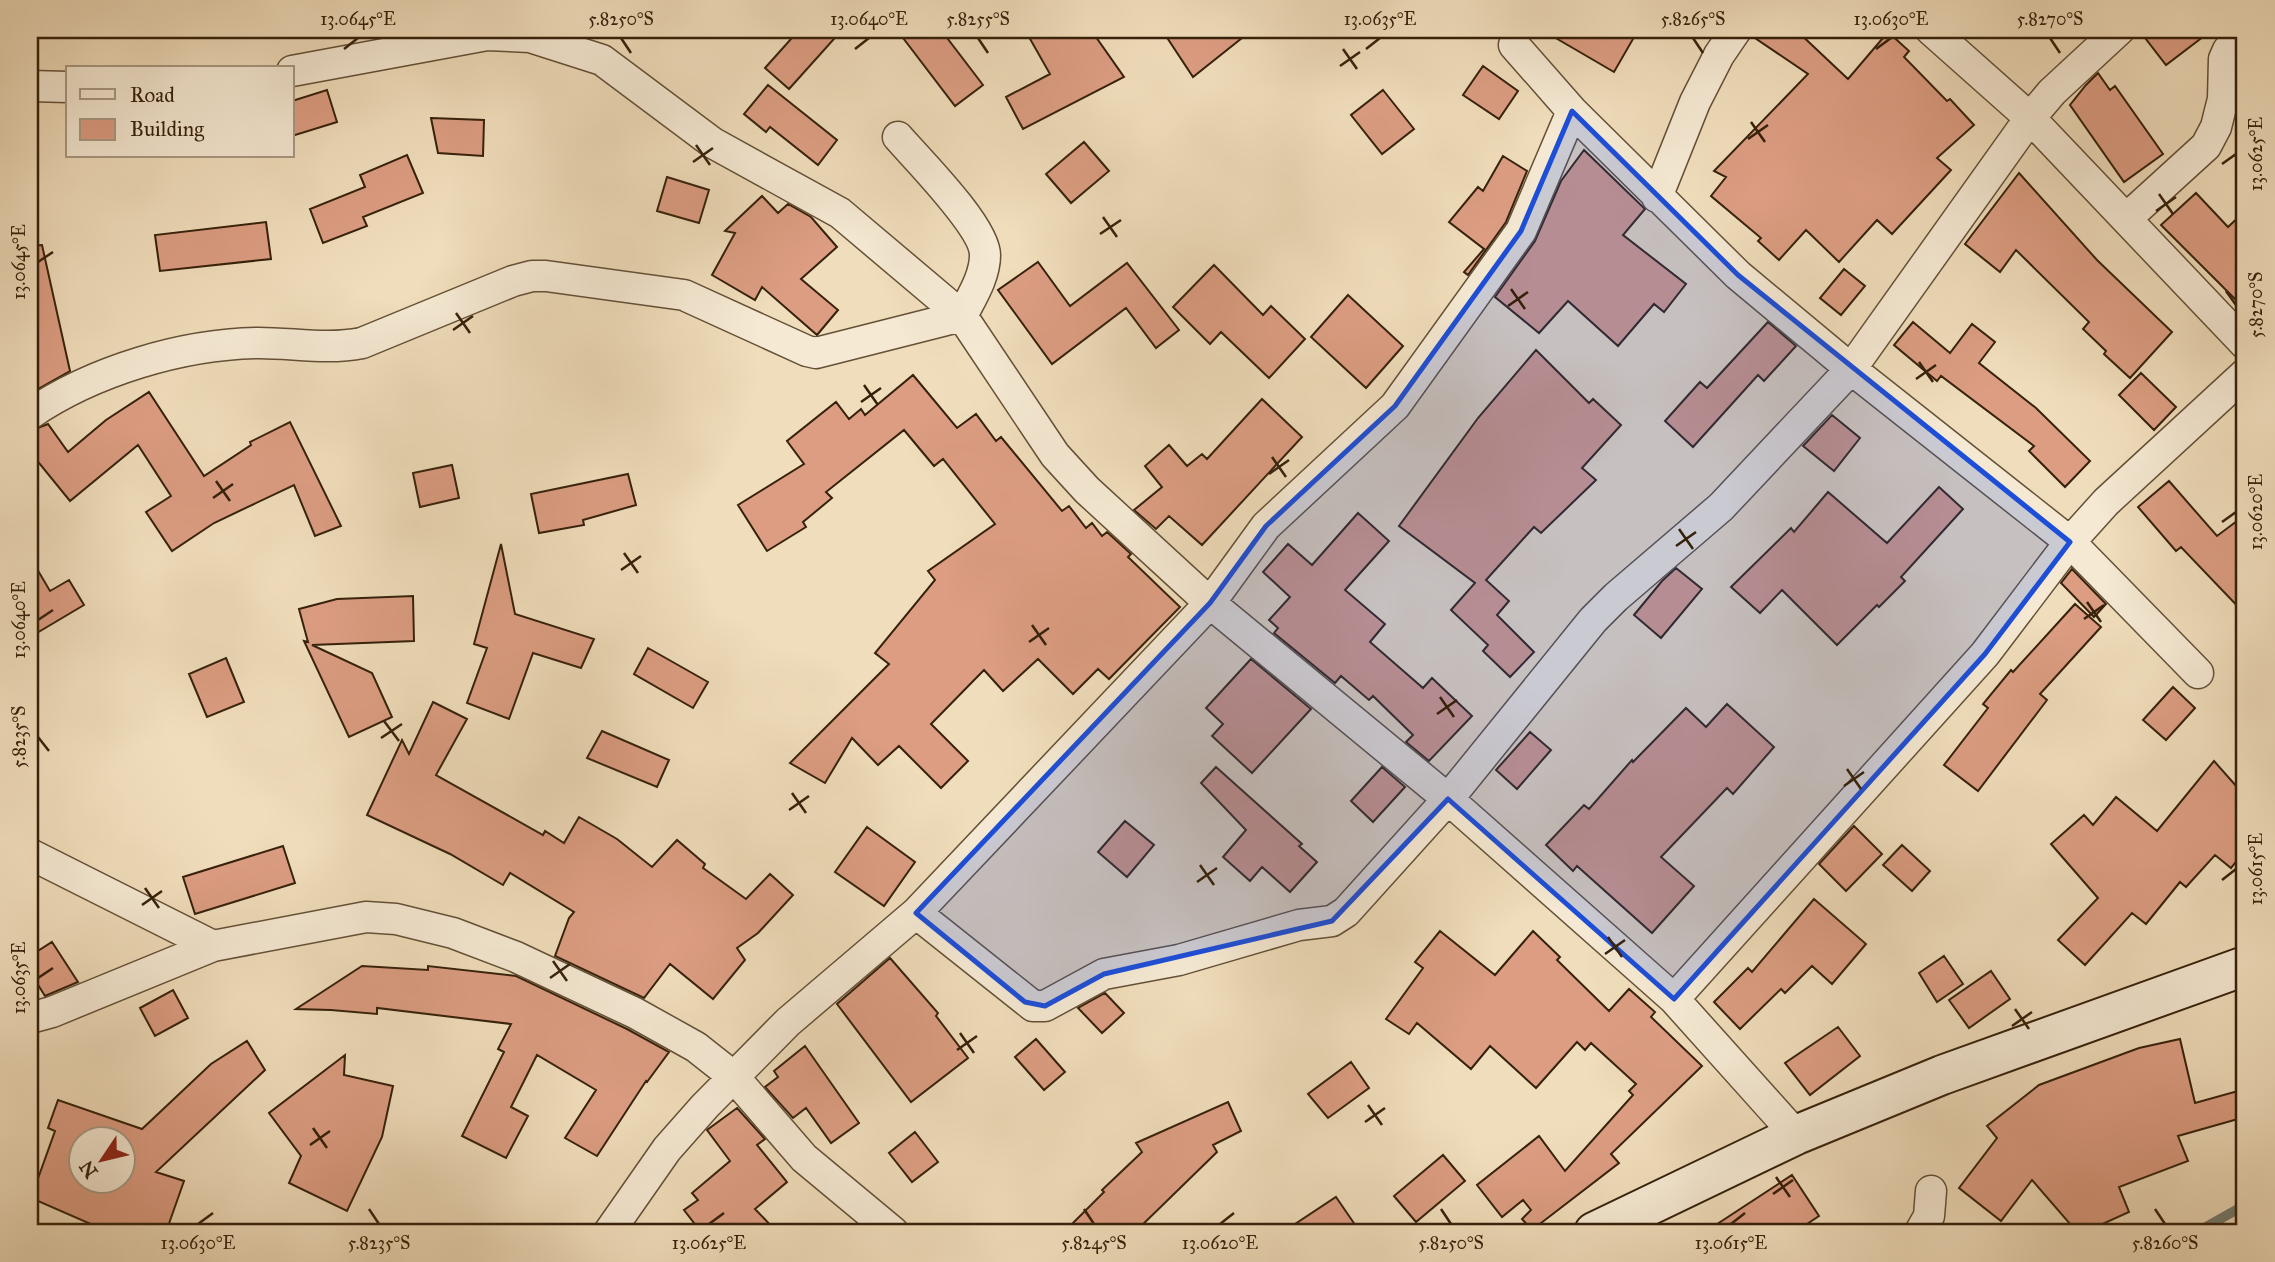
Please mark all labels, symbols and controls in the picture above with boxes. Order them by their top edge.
text: 13.0645°E [320,8,396,30]
text: 5.8250°S [588,8,654,30]
text: 13.0640°E [830,8,908,30]
text: 5.8255°S [946,8,1010,30]
text: 13.0635°E [1344,8,1416,30]
text: 5.8265°S [1661,8,1725,30]
text: 13.0630°E [1854,8,1929,30]
text: 5.8270°S [2017,8,2083,30]
legend [66,66,294,158]
text: Road [130,82,175,108]
text: Building [130,116,204,142]
text: 13.0625°E [2245,117,2267,191]
text: 13.0645°E [8,224,30,300]
text: 5.8270°S [2245,272,2267,338]
text: 13.0620°E [2245,474,2267,550]
text: 13.0640°E [8,581,30,659]
text: 5.8235°S [8,706,30,768]
text: 13.0615°E [2245,833,2267,905]
text: 13.0635°E [8,942,30,1014]
north arrow [66,1126,136,1196]
text: N [74,1156,103,1183]
text: 13.0630°E [161,1232,236,1254]
text: 5.8235°S [348,1232,410,1254]
text: 13.0625°E [672,1232,746,1254]
text: 5.8245°S [1061,1232,1127,1254]
text: 13.0620°E [1182,1232,1258,1254]
text: 5.8250°S [1418,1232,1484,1254]
text: 13.0615°E [1695,1232,1767,1254]
text: 5.8260°S [2132,1232,2198,1254]

